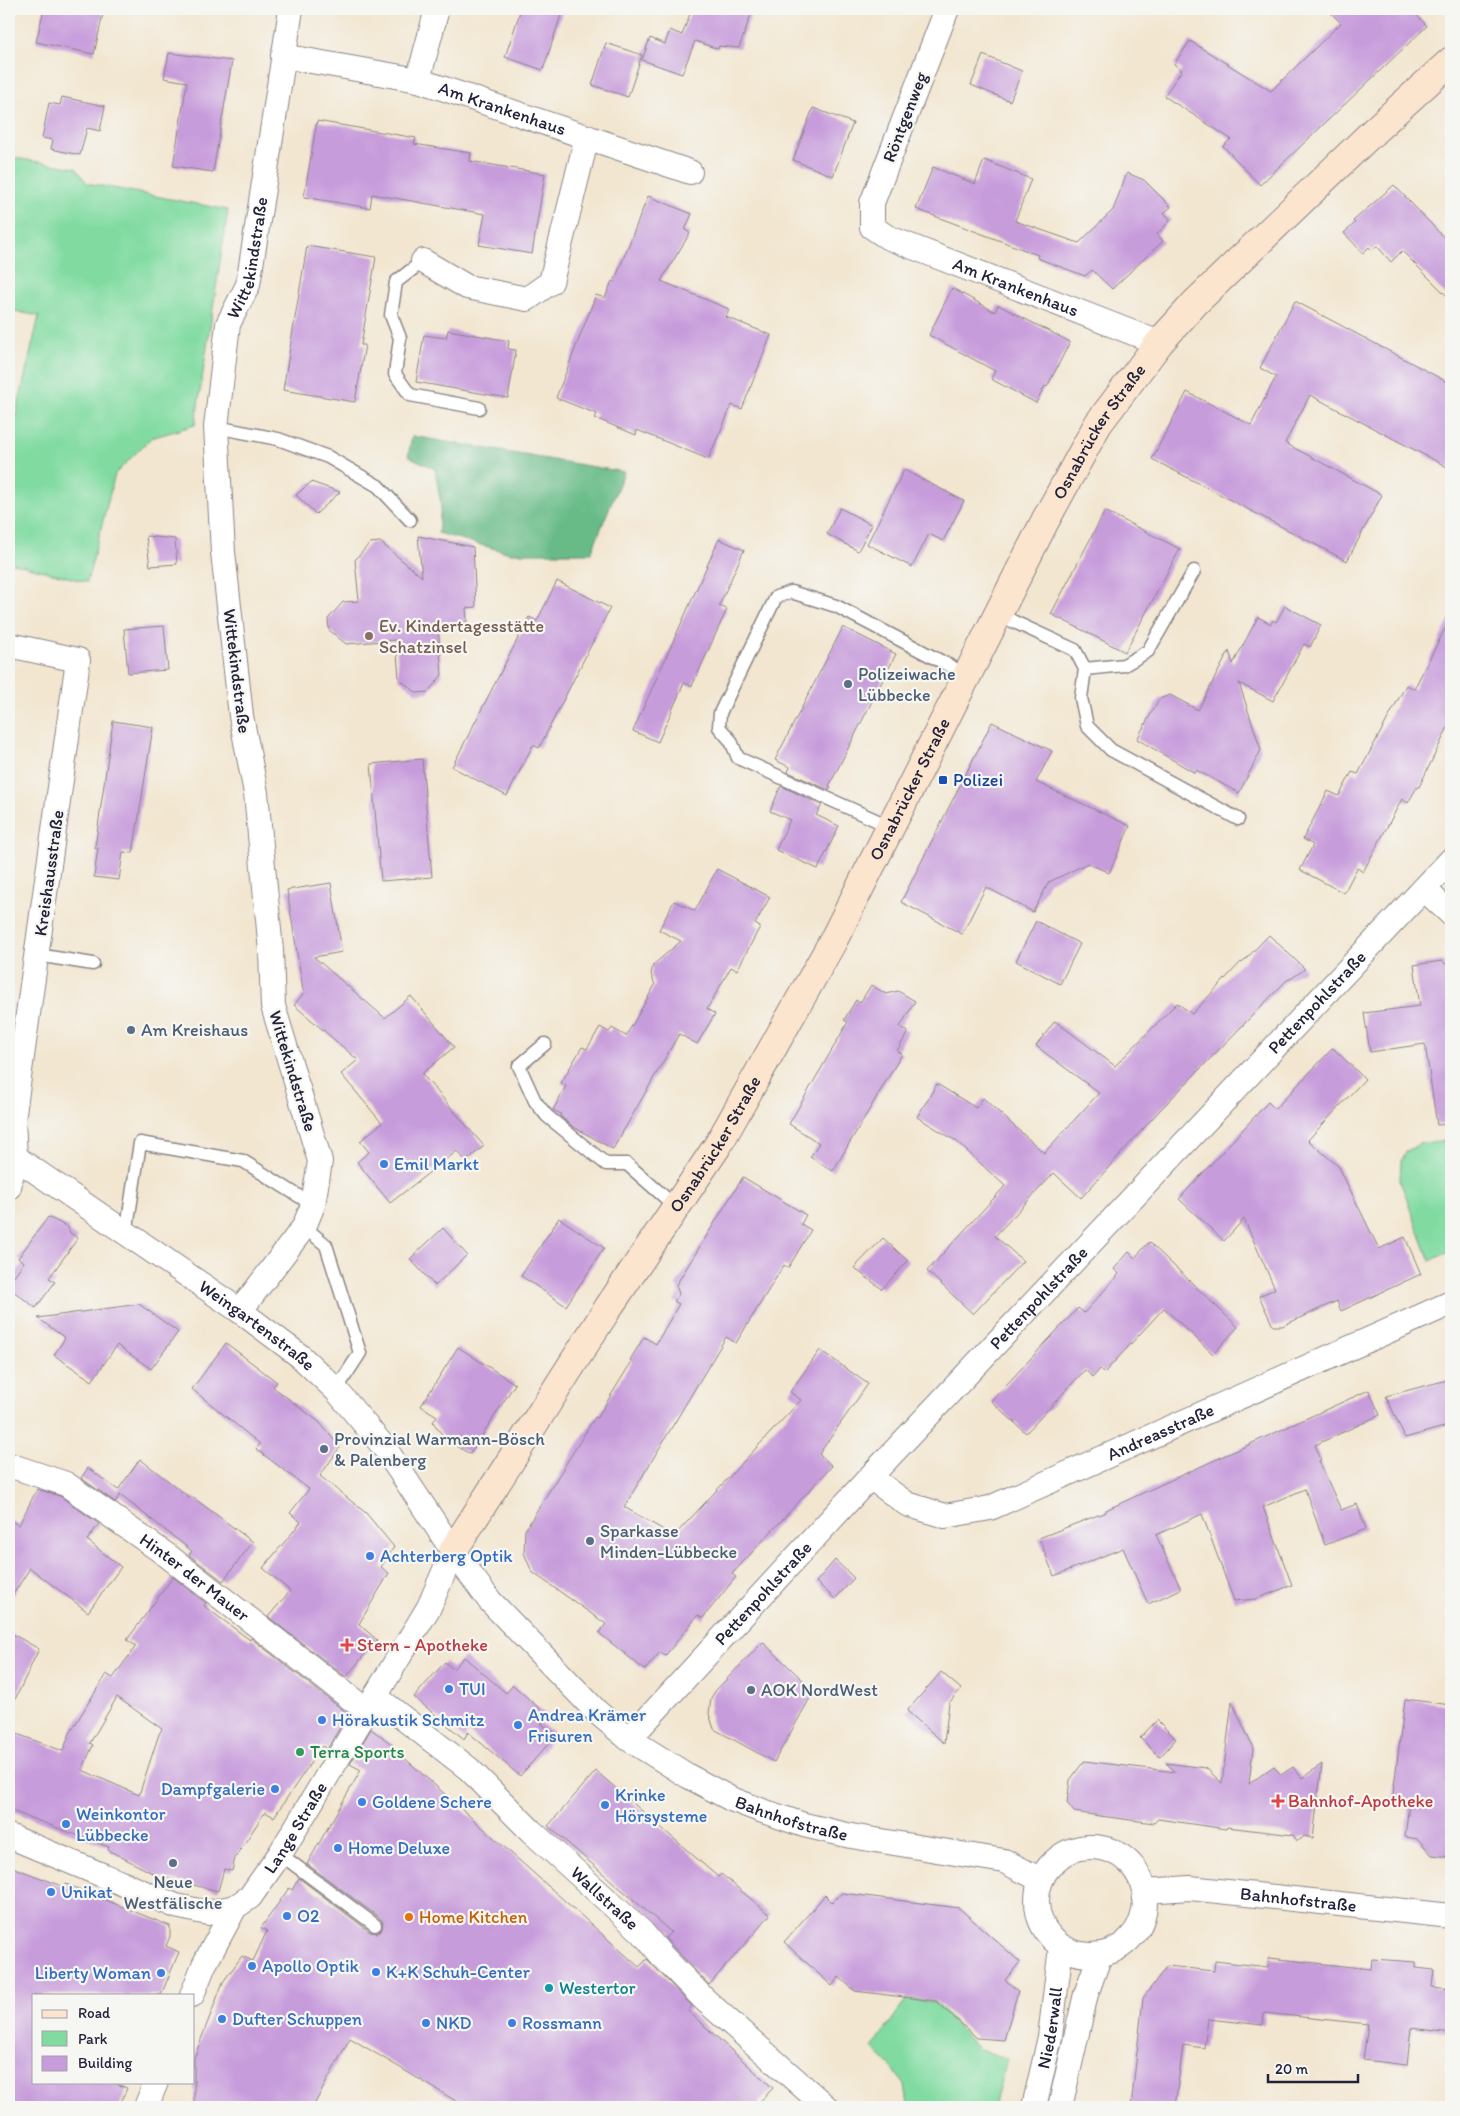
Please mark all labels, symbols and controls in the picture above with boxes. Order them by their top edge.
street label: Röntgenweg [878,68,933,165]
street label: Am Krankenhaus [436,77,569,140]
street label: Wittekindstraße [222,195,273,323]
street label: Am Krankenhaus [950,253,1082,322]
street label: Osnabrücker Straße [1048,360,1150,503]
street label: Wittekindstraße [218,607,256,735]
place label: Ev. Kindertagesstätte Schatzinsel [379,615,544,658]
marker: Ev. Kindertagesstätte Schatzinsel [363,630,375,642]
place label: Polizeiwache Lübbecke [858,663,956,706]
marker: Polizeiwache Lübbecke [842,678,854,690]
street label: Osnabrücker Straße [864,714,955,864]
place label: Polizei [953,769,1003,791]
marker: Polizei [937,774,949,786]
street label: Kreishausstraße [29,809,69,937]
street label: Pettenpohlstraße [1263,946,1371,1058]
street label: Wittekindstraße [264,1008,322,1134]
place label: Am Kreishaus [141,1019,248,1041]
marker: Am Kreishaus [125,1024,137,1036]
street label: Osnabrücker Straße [665,1072,766,1217]
place label: Emil Markt [394,1153,479,1175]
marker: Emil Markt [378,1158,390,1170]
street label: Pettenpohlstraße [985,1242,1092,1354]
street label: Weingartenstraße [195,1275,320,1375]
street label: Andreasstraße [1104,1399,1218,1466]
place label: Provinzial Warmann-Bösch & Palenberg [334,1428,545,1471]
marker: Provinzial Warmann-Bösch & Palenberg [318,1443,330,1455]
place label: Sparkasse Minden-Lübbecke [600,1520,737,1563]
street label: Hinter der Mauer [135,1528,255,1627]
marker: Sparkasse Minden-Lübbecke [584,1535,596,1547]
street label: Pettenpohlstraße [710,1537,816,1650]
place label: Achterberg Optik [380,1545,513,1567]
marker: Achterberg Optik [364,1550,376,1562]
place label: Stern - Apotheke [357,1634,488,1656]
marker: Stern - Apotheke [341,1639,353,1651]
place label: TUI [459,1678,486,1700]
place label: AOK NordWest [761,1679,878,1701]
marker: TUI [443,1683,455,1695]
marker: AOK NordWest [745,1684,757,1696]
place label: Andrea Krämer Frisuren [528,1704,647,1747]
place label: Hörakustik Schmitz [332,1709,485,1731]
marker: Hörakustik Schmitz [316,1714,328,1726]
marker: Andrea Krämer Frisuren [512,1719,524,1731]
place label: Terra Sports [310,1741,405,1763]
marker: Terra Sports [294,1746,306,1758]
place label: Dampfgalerie [161,1778,265,1800]
street label: Lange Straße [259,1778,332,1878]
marker: Dampfgalerie [269,1783,281,1795]
place label: Krinke Hörsysteme [615,1784,707,1827]
place label: Bahnhof-Apotheke [1288,1790,1433,1812]
place label: Goldene Schere [372,1791,492,1813]
street label: Bahnhofstraße [732,1791,850,1846]
marker: Bahnhof-Apotheke [1272,1795,1284,1807]
marker: Goldene Schere [356,1796,368,1808]
marker: Krinke Hörsysteme [599,1799,611,1811]
place label: Weinkontor Lübbecke [76,1803,166,1846]
marker: Weinkontor Lübbecke [60,1818,72,1830]
place label: Home Deluxe [348,1837,450,1859]
marker: Home Deluxe [332,1842,344,1854]
marker: Neue Westfälische [167,1857,179,1869]
street label: Wallstraße [566,1861,643,1935]
place label: Neue Westfälische [124,1871,222,1914]
place label: Unikat [61,1881,113,1903]
street label: Bahnhofstraße [1239,1882,1358,1917]
marker: Unikat [45,1886,57,1898]
place label: O2 [297,1905,320,1927]
place label: Home Kitchen [419,1906,528,1928]
marker: O2 [281,1910,293,1922]
marker: Home Kitchen [403,1911,415,1923]
place label: Apollo Optik [262,1955,360,1977]
marker: Apollo Optik [246,1960,258,1972]
place label: K+K Schuh-Center [386,1961,531,1983]
place label: Liberty Woman [35,1962,151,1984]
marker: K+K Schuh-Center [370,1966,382,1978]
marker: Liberty Woman [155,1967,167,1979]
place label: Westertor [559,1977,636,1999]
marker: Westertor [543,1982,555,1994]
street label: Niederwall [1032,1986,1067,2071]
legend [32,1994,195,2084]
text: Road [78,2004,111,2022]
place label: Dufter Schuppen [232,2008,362,2030]
place label: NKD [436,2012,471,2034]
place label: Rossmann [522,2012,602,2034]
marker: Dufter Schuppen [216,2013,228,2025]
marker: NKD [420,2017,432,2029]
marker: Rossmann [506,2017,518,2029]
text: Park [78,2030,108,2048]
scale bar [1268,2051,1358,2083]
text: Building [78,2054,132,2072]
text: 20 m [1275,2060,1309,2078]

